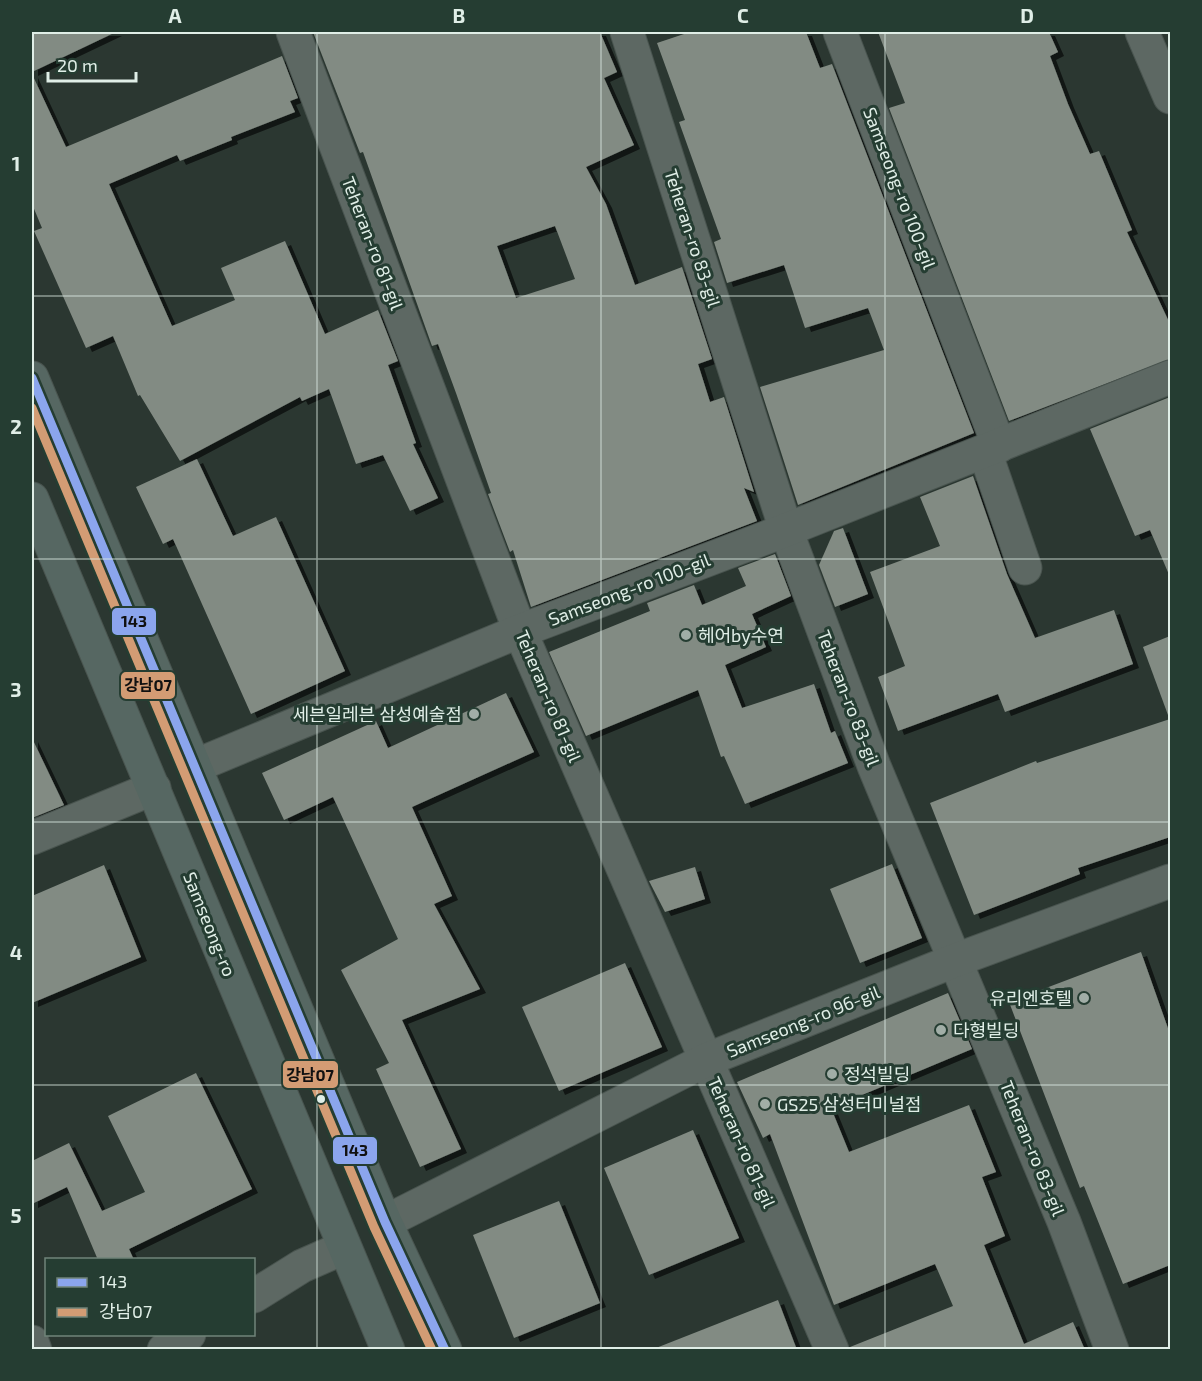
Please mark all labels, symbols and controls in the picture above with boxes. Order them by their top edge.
text: A [168,3,182,27]
text: B [453,3,465,27]
text: C [737,3,749,27]
text: D [1020,3,1034,27]
scale bar [48,45,136,83]
text: 20 m [57,54,98,76]
street label: Samseong-ro 100-gil [859,104,941,273]
text: 1 [12,151,20,175]
street label: Teheran-ro 83-gil [660,166,726,310]
street label: Teheran-ro 81-gil [337,173,409,313]
text: 2 [10,414,22,438]
street label: Samseong-ro 100-gil [545,548,714,630]
line badge: 143 [111,607,157,636]
text: 143 [121,611,147,630]
place label: 헤어by수연 [698,624,784,646]
street label: Teheran-ro 81-gil [511,627,587,766]
street label: Teheran-ro 83-gil [813,627,885,770]
marker: 헤어by수연 [679,628,693,642]
line badge: 강남07 [120,671,176,700]
text: 강남07 [124,675,173,694]
text: 3 [10,677,22,701]
place label: 세븐일레븐 삼성예술점 [292,703,462,725]
marker: 세븐일레븐 삼성예술점 [467,707,481,721]
street label: Samseong-ro [179,869,241,979]
text: 4 [10,940,23,964]
street label: Samseong-ro 96-gil [723,980,883,1062]
place label: 유리엔호텔 [989,987,1072,1009]
marker: 유리엔호텔 [1077,991,1091,1005]
place label: 다형빌딩 [953,1019,1019,1041]
marker: 다형빌딩 [934,1023,948,1037]
line badge: 강남07 [282,1060,339,1089]
place label: 정석빌딩 [844,1063,910,1085]
text: 강남07 [286,1065,335,1084]
marker: 정석빌딩 [825,1067,839,1081]
street label: Teheran-ro 81-gil [703,1073,781,1212]
street label: Teheran-ro 83-gil [996,1077,1070,1219]
unlabelled marker [315,1093,327,1105]
place label: GS25 삼성터미널점 [777,1093,922,1115]
marker: GS25 삼성터미널점 [758,1097,772,1111]
line badge: 143 [332,1136,378,1165]
text: 143 [342,1140,368,1159]
text: 5 [10,1203,22,1227]
legend [45,1258,255,1336]
text: 143 [99,1270,127,1292]
text: 강남07 [99,1300,152,1322]

